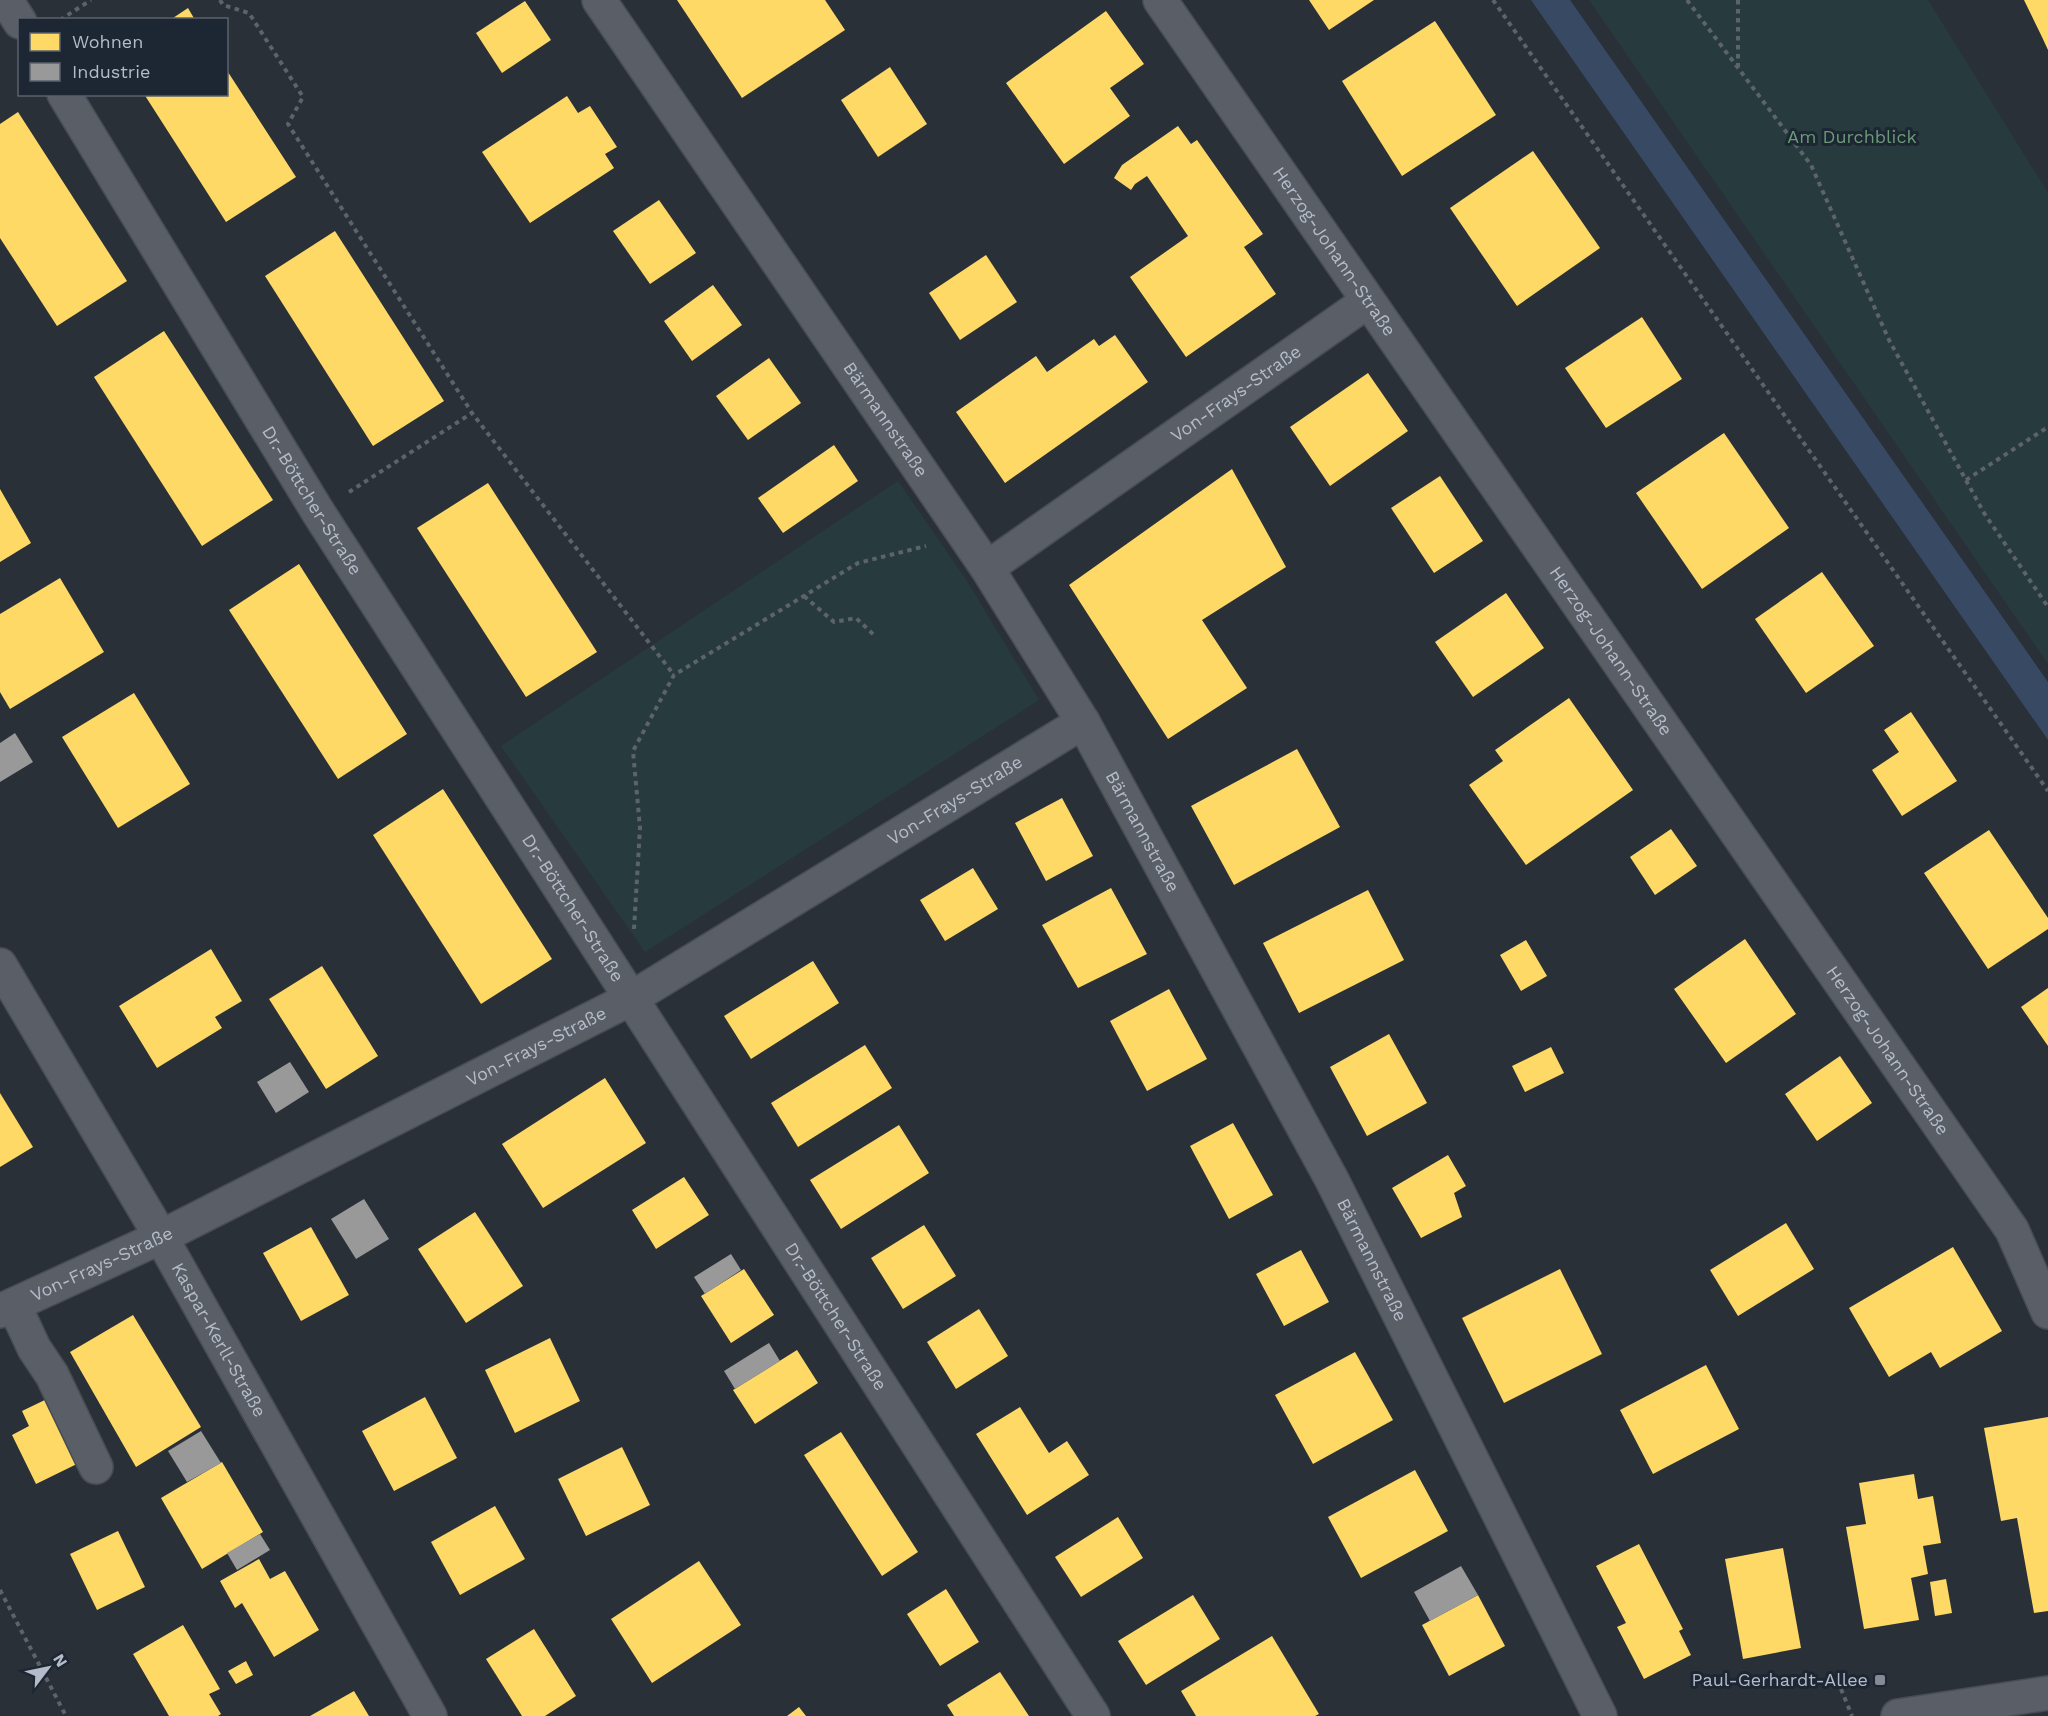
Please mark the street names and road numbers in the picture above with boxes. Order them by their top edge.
street label: Herzog-Johann-Straße [1269,163,1401,340]
street label: Von-Frays-Straße [1166,340,1305,446]
street label: Bärmannstraße [839,358,933,481]
street label: Dr.-Böttcher-Straße [258,422,367,579]
street label: Herzog-Johann-Straße [1546,562,1677,739]
street label: Von-Frays-Straße [883,751,1026,849]
street label: Bärmannstraße [1102,767,1184,896]
street label: Dr.-Böttcher-Straße [518,830,629,986]
street label: Herzog-Johann-Straße [1822,962,1954,1139]
street label: Von-Frays-Straße [463,1002,610,1090]
street label: Bärmannstraße [1333,1195,1412,1325]
street label: Von-Frays-Straße [27,1222,176,1306]
street label: Dr.-Böttcher-Straße [781,1238,892,1394]
street label: Kaspar-Kerll-Straße [167,1259,271,1420]

